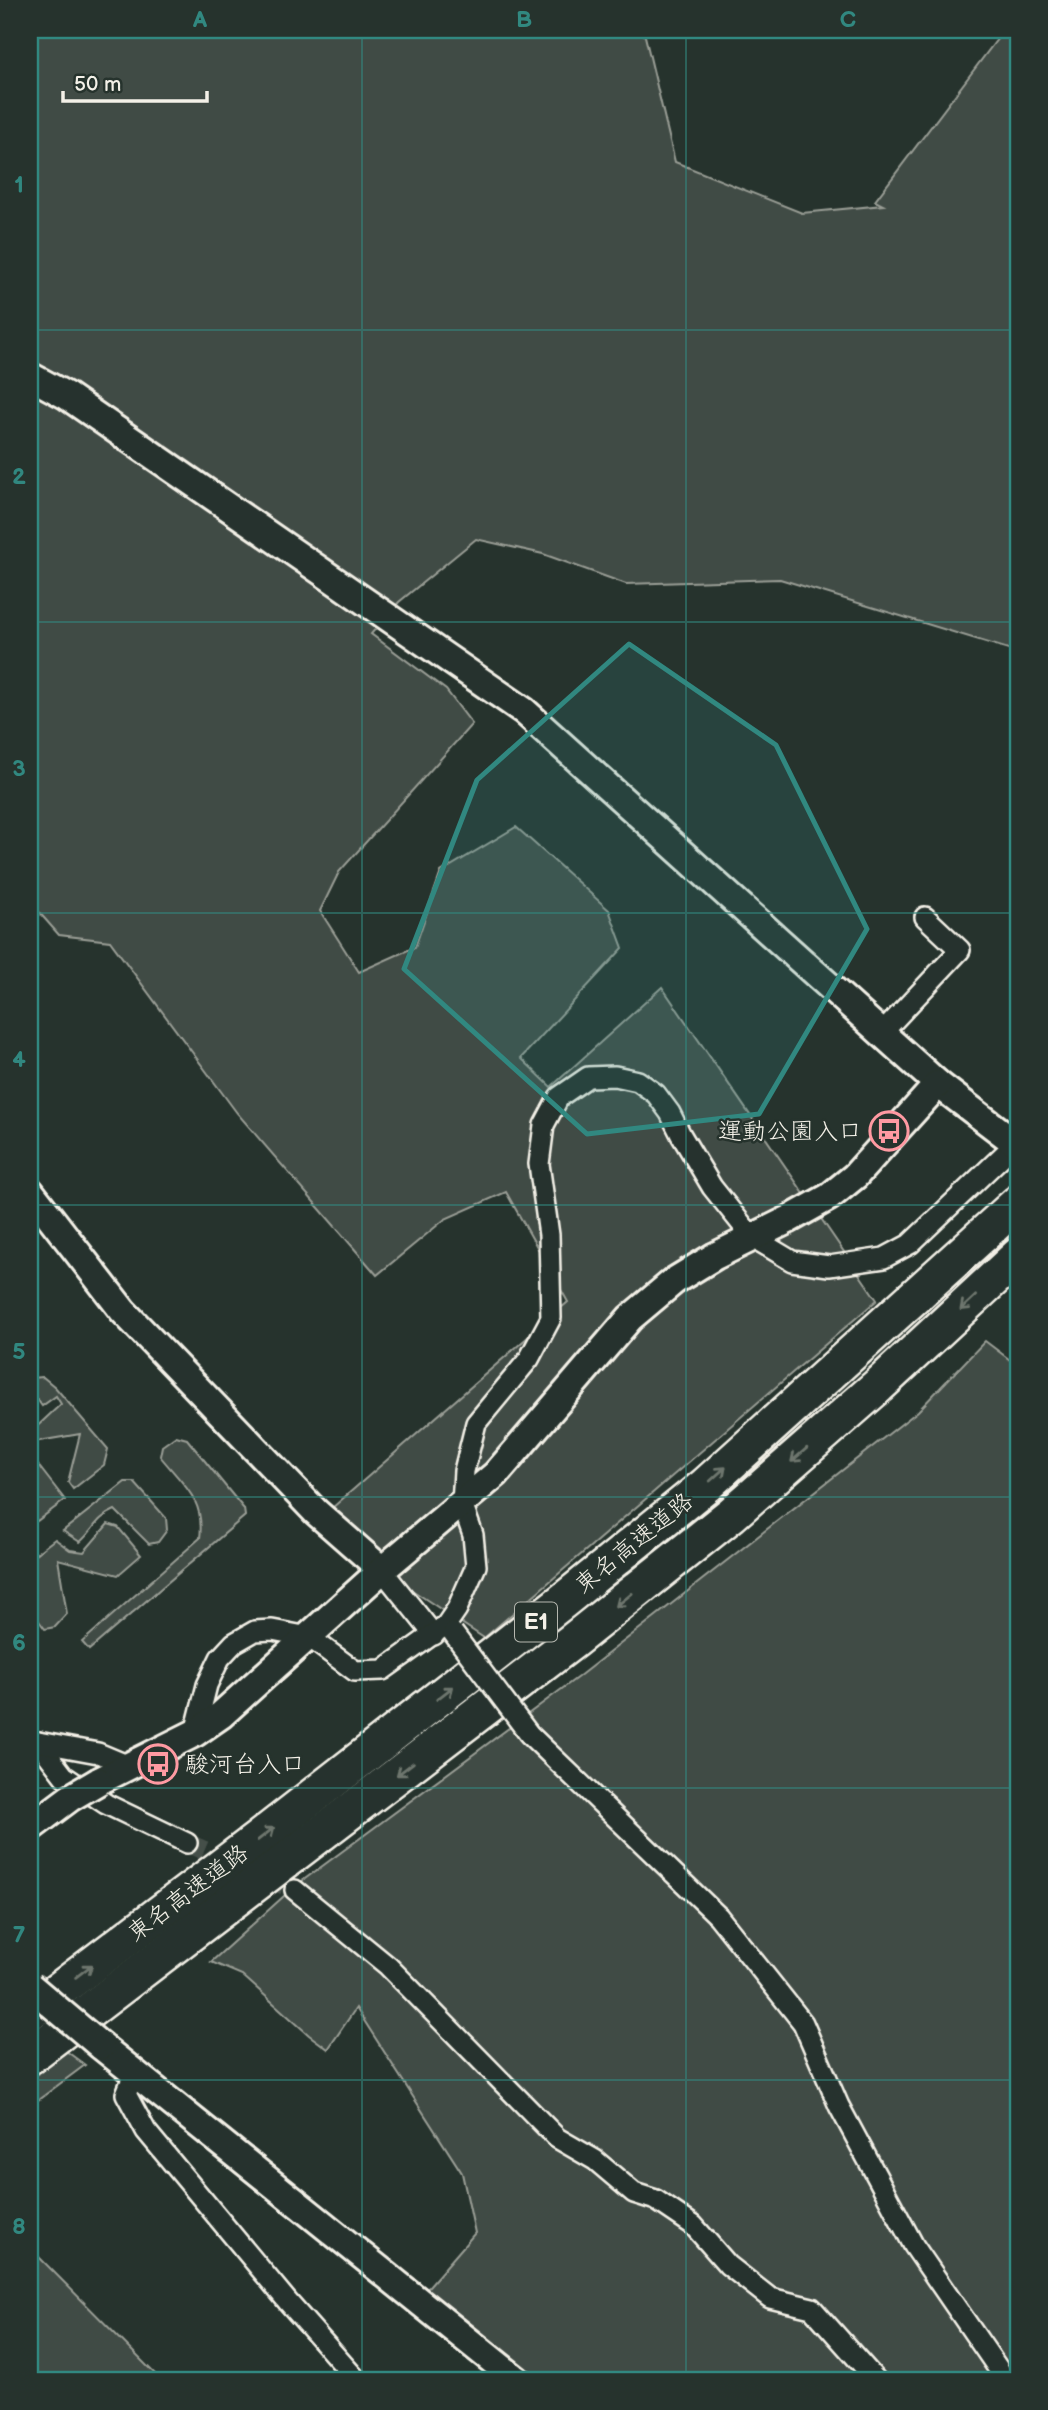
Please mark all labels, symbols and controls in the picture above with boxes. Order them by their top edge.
text: A [192,6,208,34]
text: B [516,6,532,34]
text: C [840,6,856,34]
scale bar [63,60,206,104]
text: 50 m [74,72,121,97]
text: 1 [14,171,24,199]
text: 2 [12,463,26,491]
text: 3 [12,755,26,783]
text: 4 [12,1046,26,1074]
bus stop icon: 運動公園入口 [868,1110,910,1152]
place label: 運動公園入口 [718,1117,862,1146]
one-way arrow [960,1294,977,1311]
text: 5 [12,1338,26,1366]
one-way arrow [790,1447,808,1463]
one-way arrow [709,1466,726,1483]
street label: 東名高速道路 [569,1486,699,1600]
one-way arrow [616,1592,634,1608]
road number: E1 [515,1602,557,1642]
text: 6 [12,1629,26,1657]
one-way arrow [435,1686,453,1701]
bus stop icon: 駿河台入口 [137,1743,179,1785]
place label: 駿河台入口 [185,1750,305,1779]
one-way arrow [397,1762,415,1777]
one-way arrow [256,1826,274,1841]
street label: 東名高速道路 [122,1838,254,1948]
text: 7 [13,1921,26,1949]
one-way arrow [74,1963,93,1978]
text: 8 [12,2213,26,2241]

